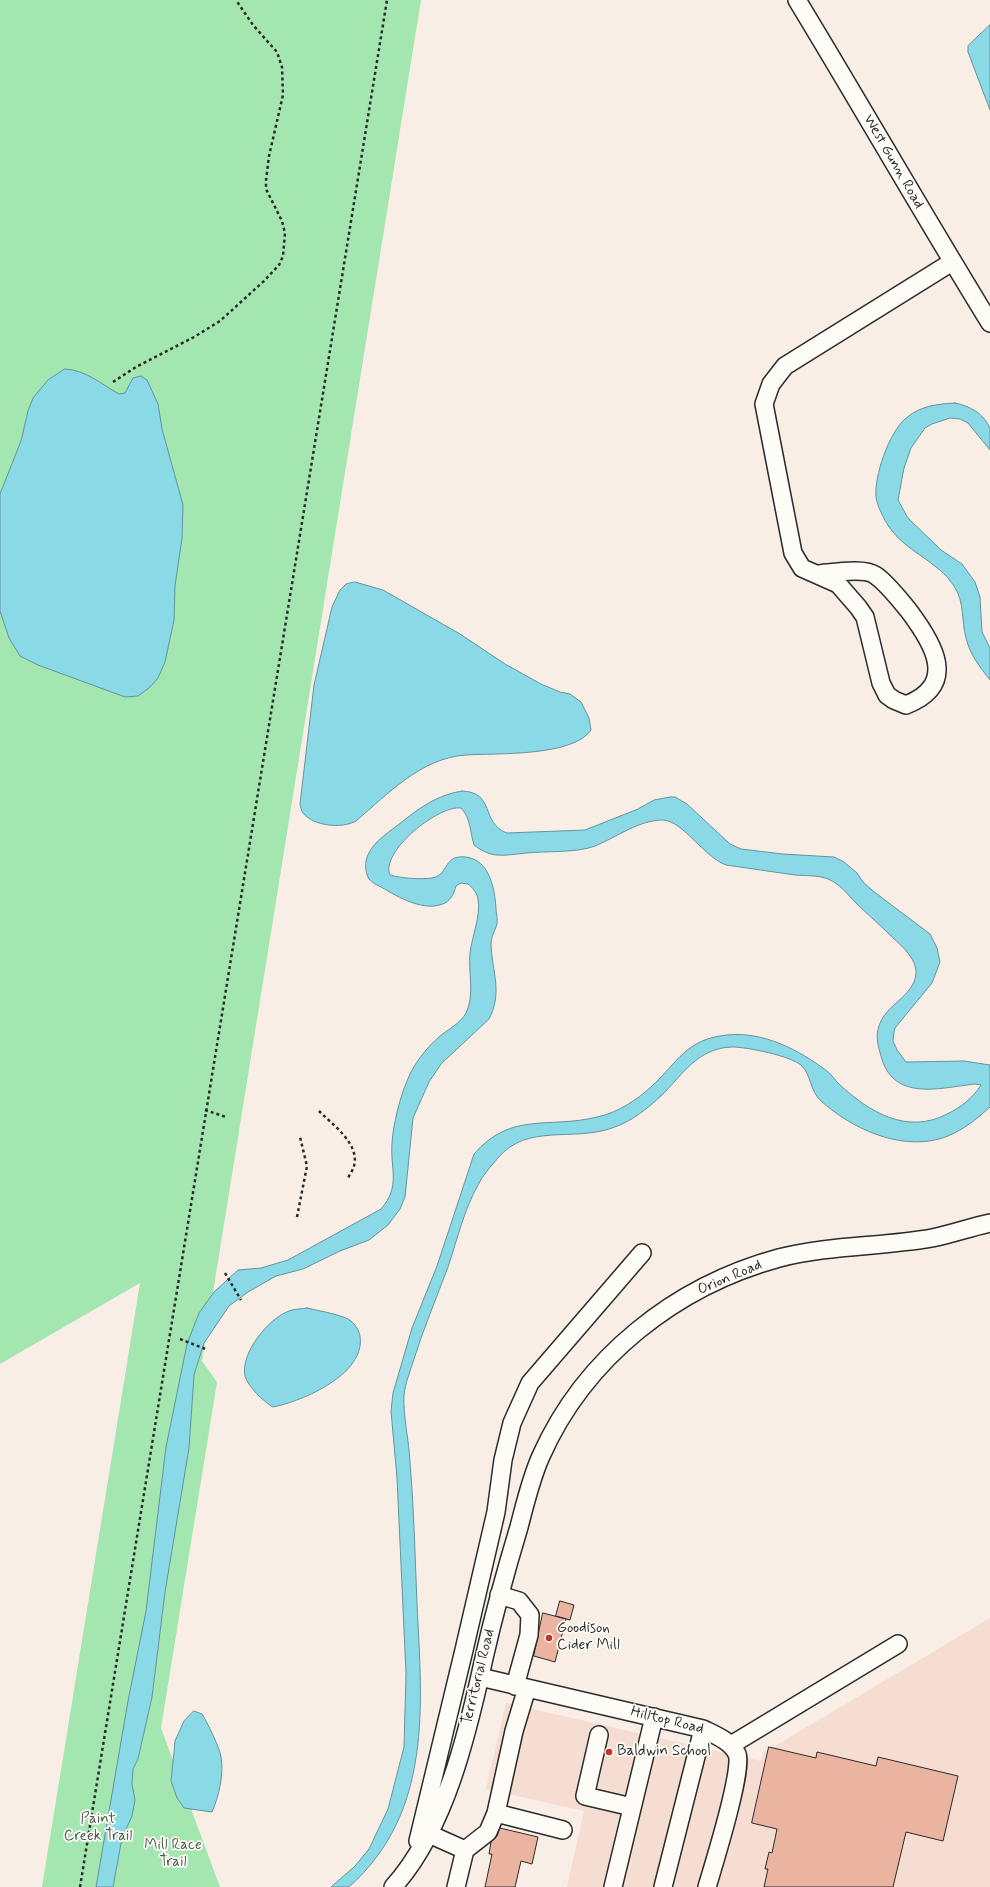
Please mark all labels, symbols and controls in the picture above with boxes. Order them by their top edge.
street label: West Gunn Road [859,112,927,212]
street label: Orion Road [695,1256,765,1300]
place label: Goodison Cider Mill [557,1620,620,1655]
street label: Territorial Road [458,1627,500,1727]
marker: Goodison Cider Mill [544,1633,554,1643]
street label: Hilltop Road [629,1703,705,1739]
place label: Baldwin School [617,1743,711,1761]
marker: Baldwin School [604,1747,614,1757]
park label: Paint Creek Trail [64,1811,132,1846]
park label: Mill Race Trail [144,1837,202,1872]

